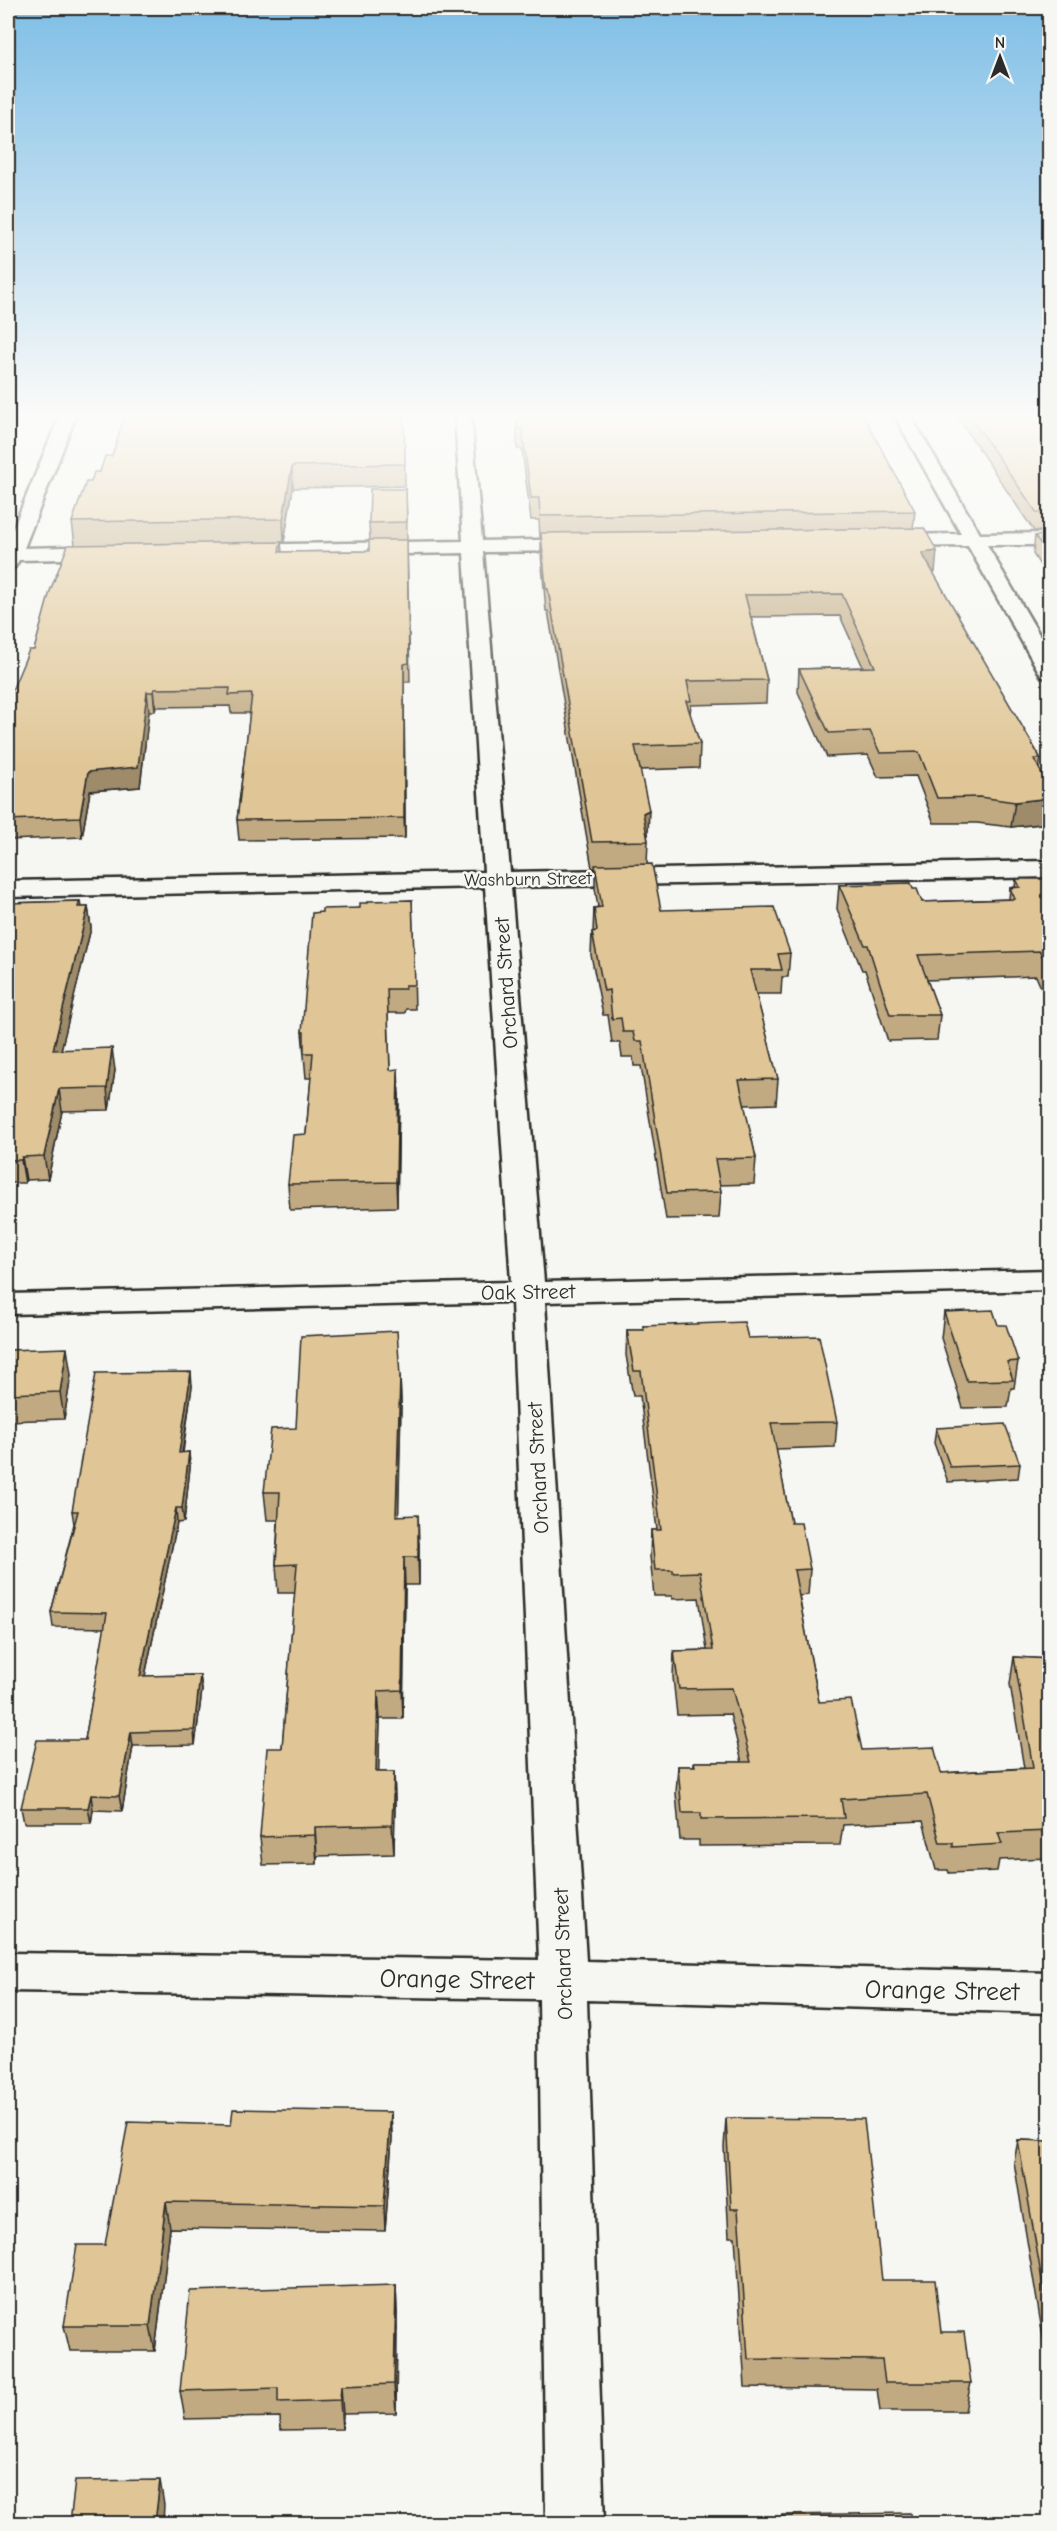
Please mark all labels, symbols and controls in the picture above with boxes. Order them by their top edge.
north arrow [970,27,1030,87]
text: N [995,34,1005,52]
street label: Washburn Street [464,868,593,891]
street label: Orchard Street [489,915,523,1050]
street label: Oak Street [481,1279,576,1305]
street label: Orchard Street [523,1401,553,1534]
street label: Orchard Street [549,1887,577,2020]
street label: Orange Street [379,1964,536,1996]
street label: Orange Street [864,1975,1021,2007]

